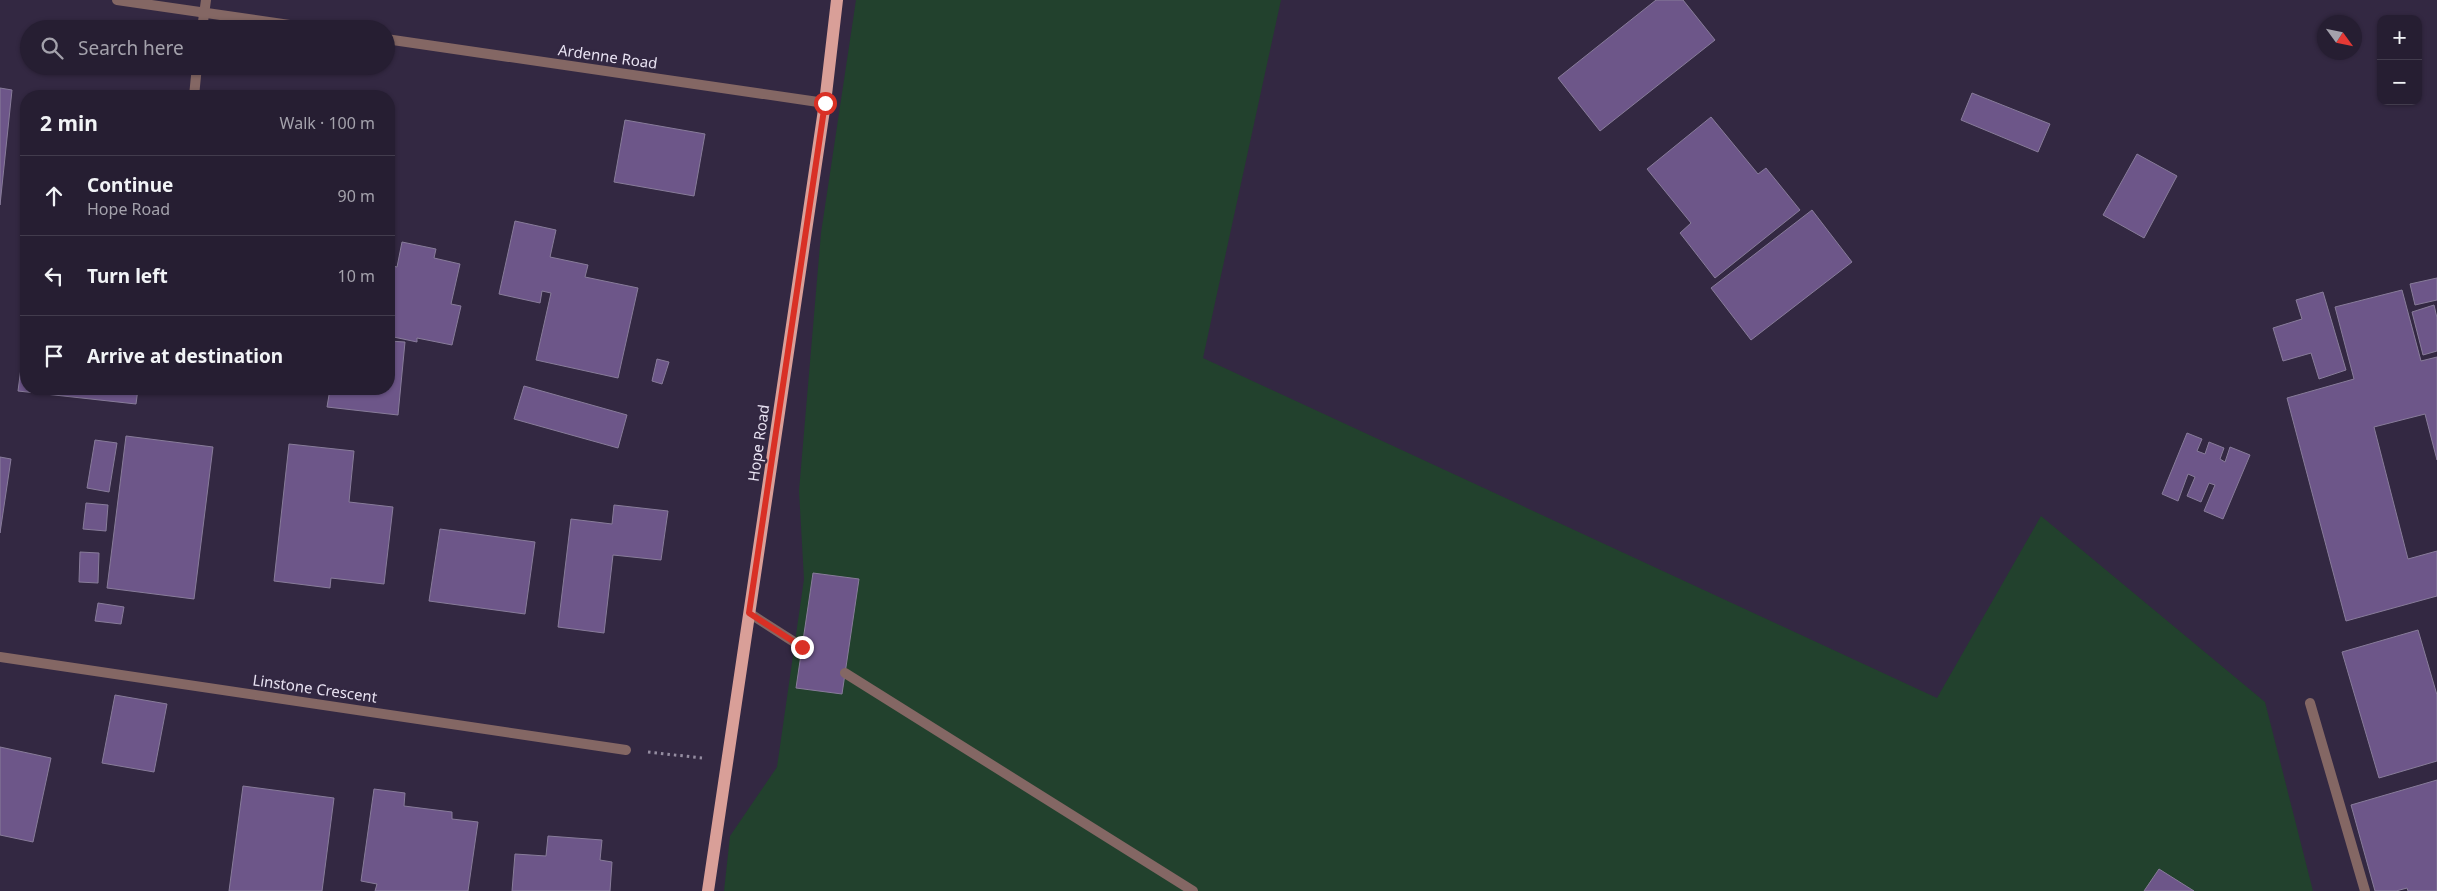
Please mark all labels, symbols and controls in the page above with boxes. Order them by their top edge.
north arrow [2317,15,2362,60]
map controls [2377,15,2422,105]
button: + [2377,15,2422,60]
search box [20,20,395,75]
icon: search [38,34,66,62]
text: Search here [78,35,184,61]
street label: Ardenne Road [557,39,659,73]
button: − [2377,60,2422,105]
route start [814,92,837,115]
text: 2 min [40,109,98,137]
text: Walk · 100 m [280,112,375,134]
text: Continue [87,172,173,198]
icon: ahead [40,182,68,210]
text: 90 m [338,185,375,207]
text: Hope Road [87,198,170,220]
icon: left [40,262,68,290]
text: Turn left [87,263,168,289]
text: 10 m [338,265,375,287]
icon: arrive [40,342,68,370]
text: Arrive at destination [87,343,283,369]
street label: Hope Road [743,403,773,483]
route end [791,636,814,659]
street label: Linstone Crescent [251,669,379,707]

